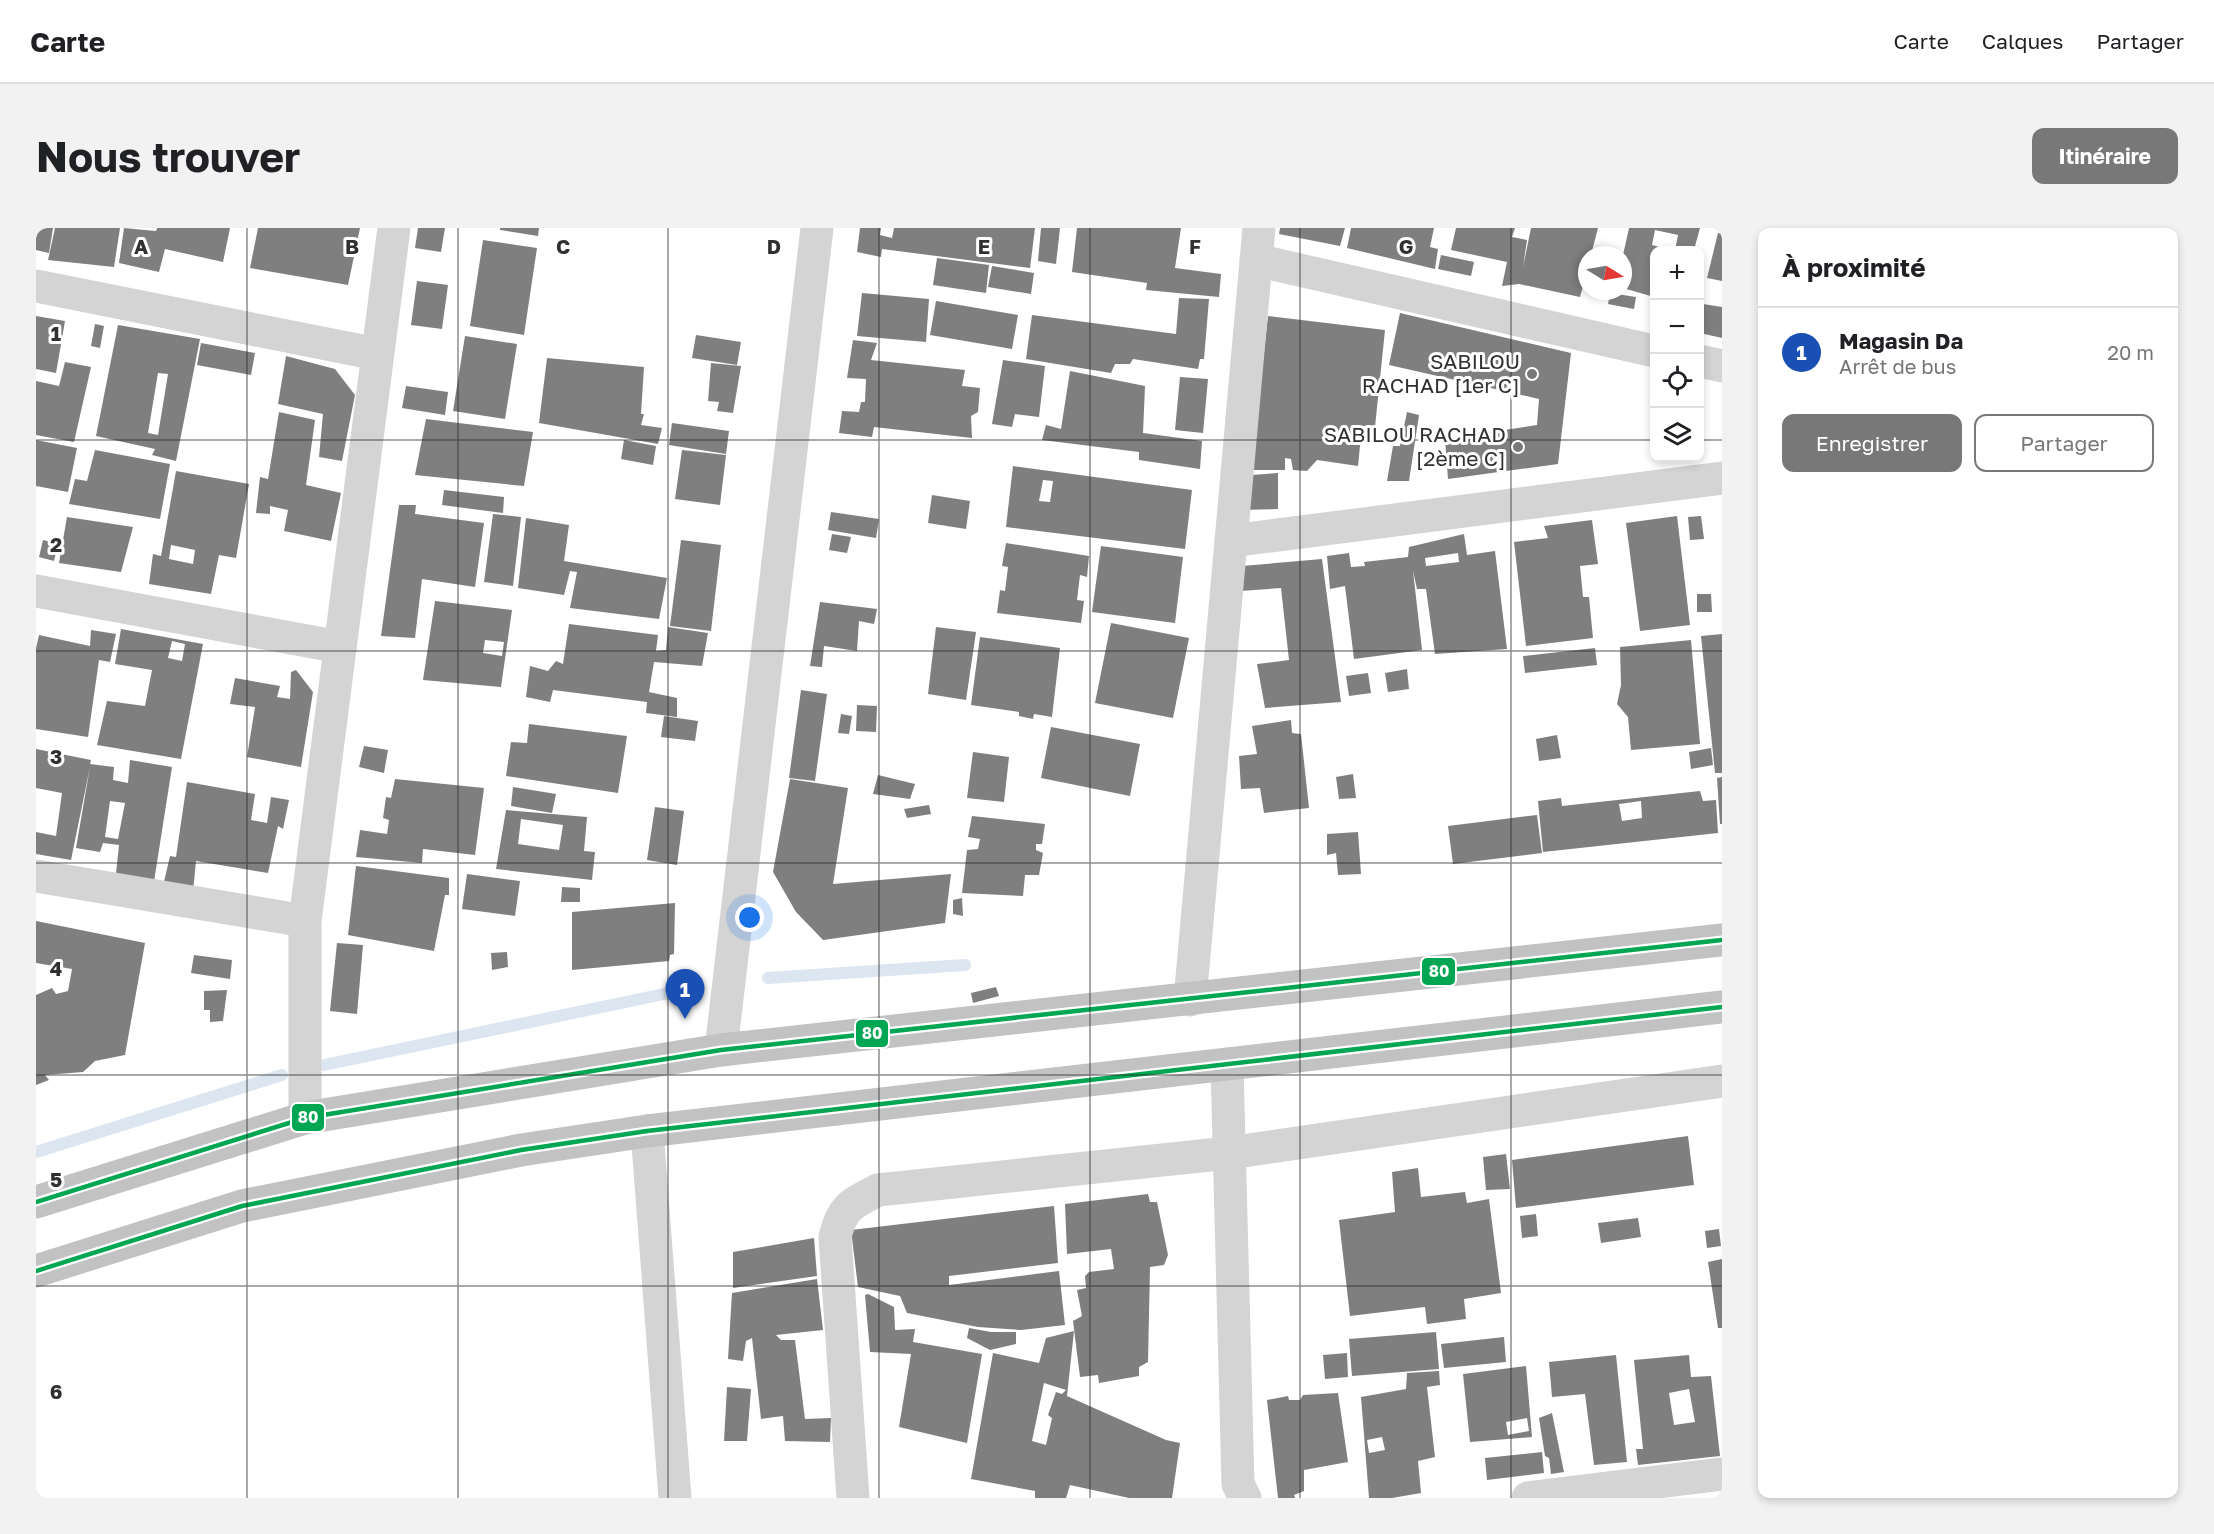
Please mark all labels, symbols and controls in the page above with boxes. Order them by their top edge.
text: Carte [30,25,105,58]
text: Carte [1893,28,1949,54]
text: Calques [1982,28,2063,54]
text: Partager [2096,28,2184,54]
button: Itinéraire [2032,128,2178,184]
text: Nous trouver [36,131,300,181]
text: A [134,234,148,258]
text: B [345,234,359,258]
text: C [556,234,570,258]
text: D [767,234,781,258]
text: E [978,234,990,258]
text: F [1189,234,1201,258]
text: G [1399,234,1413,258]
north arrow [1578,246,1632,300]
map controls [1650,246,1704,462]
button: + [1650,246,1704,300]
text: À proximité [1782,252,1926,283]
button: − [1650,300,1704,354]
text: 1 [51,321,61,345]
text: Magasin Da [1839,327,1963,354]
text: 1 [1796,340,1807,364]
text: 20 m [2107,340,2154,364]
place label: SABILOU RACHAD [1er C] [1362,348,1520,398]
button: locate [1650,354,1704,408]
text: Arrêt de bus [1839,354,1956,378]
marker: SABILOU RACHAD [1er C] [1525,367,1539,381]
button: layers [1650,408,1704,462]
button: Enregistrer [1782,414,1962,472]
button: Partager [1974,414,2154,472]
place label: SABILOU RACHAD [2ème C] [1324,421,1506,471]
marker: SABILOU RACHAD [2ème C] [1511,440,1525,454]
text: 2 [50,532,62,556]
text: 3 [50,744,62,768]
your location [735,903,764,932]
text: 4 [50,956,62,980]
line badge: 80 [1421,957,1456,986]
text: 80 [1429,961,1449,981]
pin: 1 [666,970,704,1019]
line badge: 80 [855,1019,889,1048]
text: 80 [862,1023,882,1043]
line badge: 80 [291,1103,325,1132]
text: 80 [298,1107,318,1127]
text: 5 [50,1167,62,1191]
text: 6 [50,1379,62,1403]

